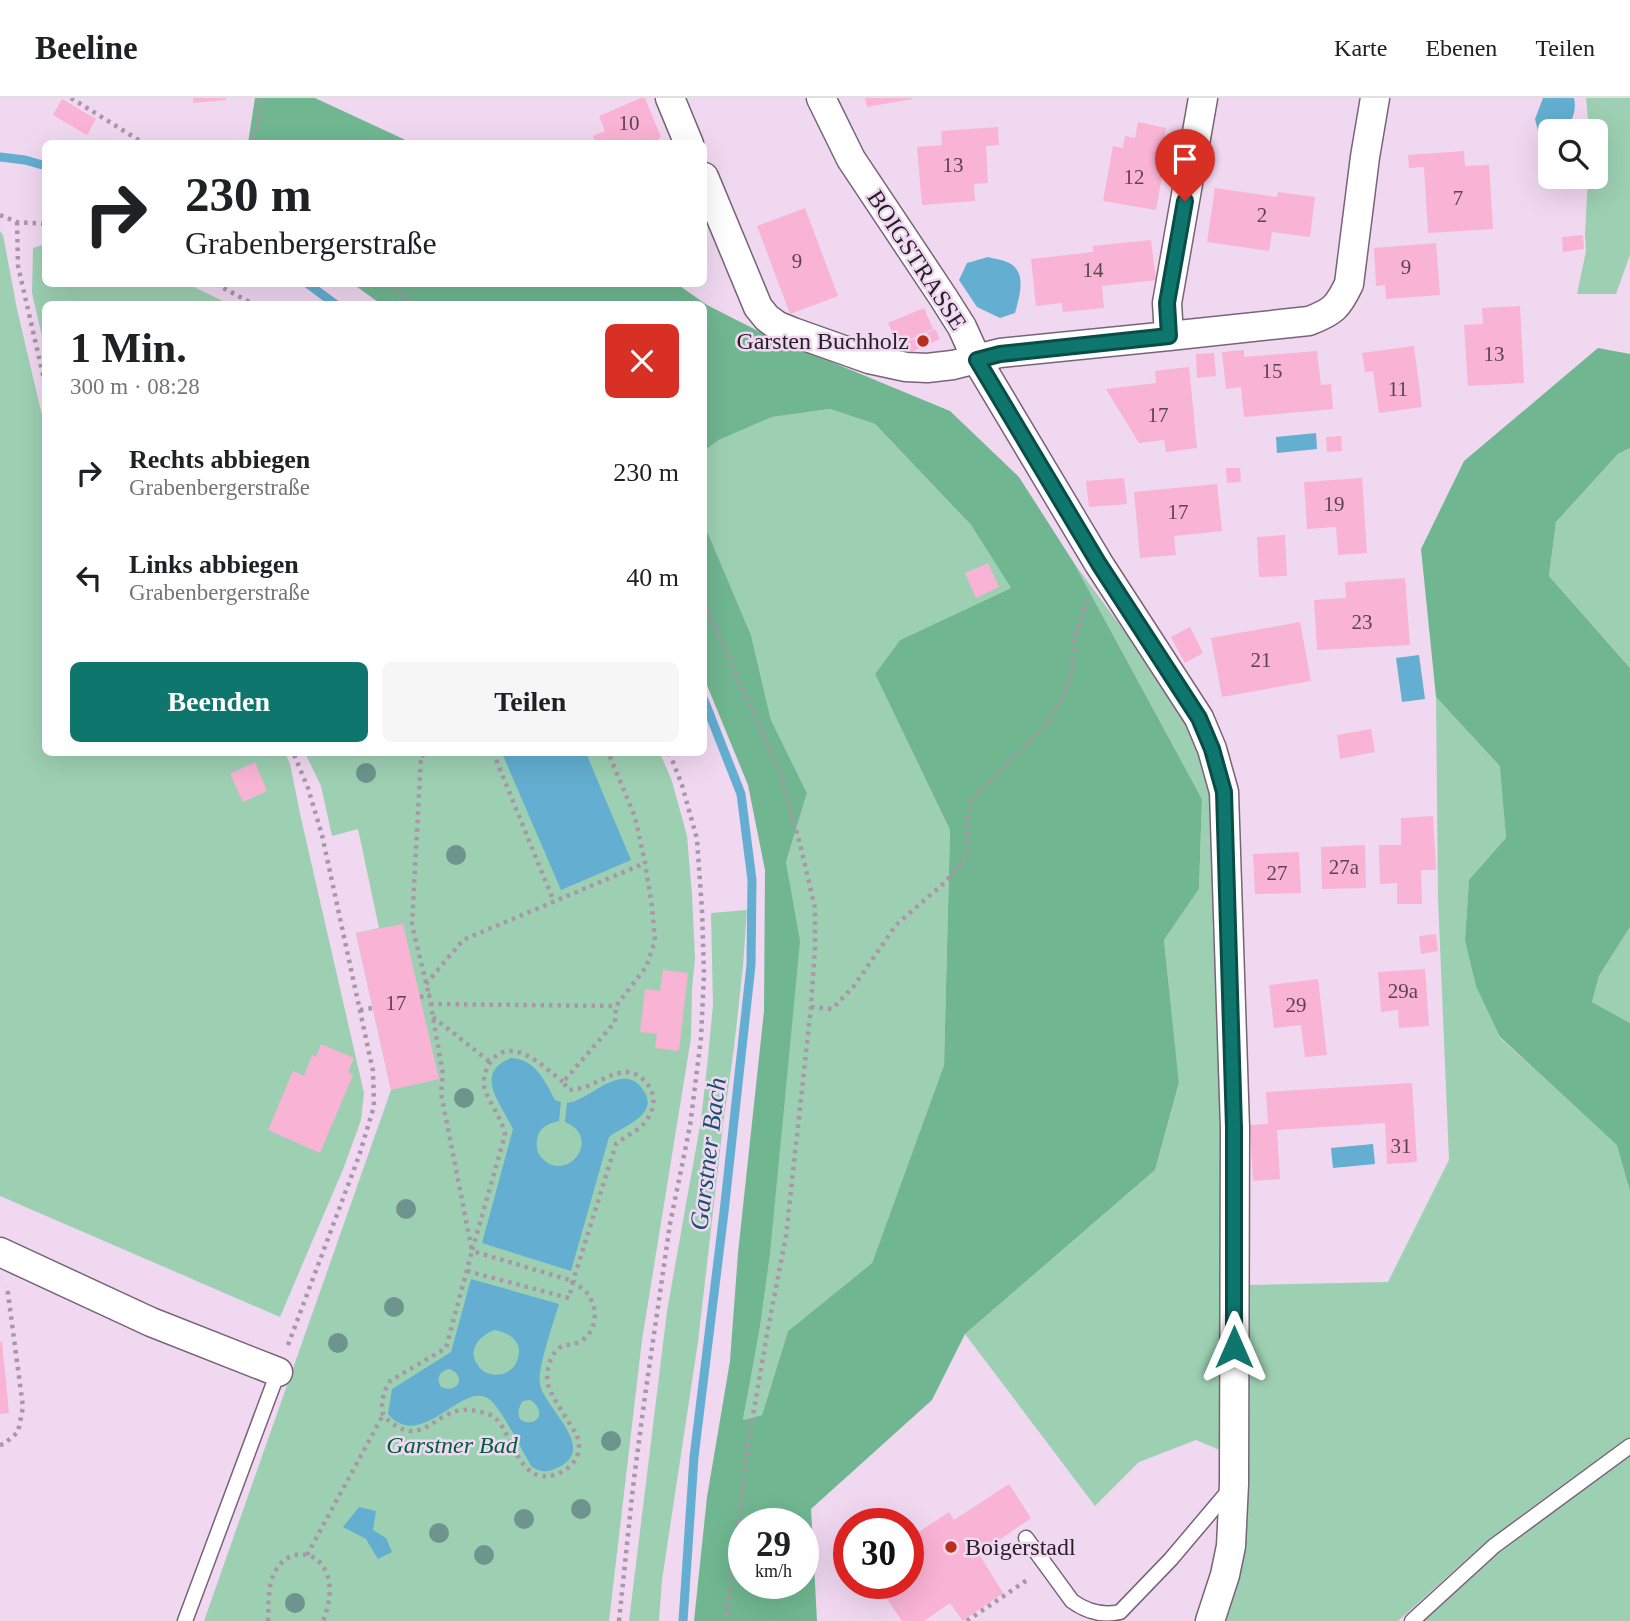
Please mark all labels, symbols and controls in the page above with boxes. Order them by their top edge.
text: Beeline [35,30,138,66]
text: Karte [1334,35,1387,61]
text: Ebenen [1425,35,1497,61]
text: Teilen [1535,35,1595,61]
house number: 10 [619,111,640,135]
map controls [1538,119,1608,189]
button: search [1538,119,1608,189]
pin [1155,129,1215,201]
icon: arrive [1166,140,1204,178]
house number: 13 [943,153,964,177]
house number: 12 [1124,165,1145,189]
text: 230 m [185,167,312,222]
icon: right [70,168,161,259]
street label: BOIGSTRASSE [862,185,972,335]
house number: 7 [1453,186,1463,210]
house number: 2 [1257,203,1267,227]
text: Grabenbergerstraße [185,225,437,261]
house number: 9 [792,249,802,273]
house number: 9 [1401,255,1411,279]
house number: 14 [1083,258,1104,282]
button: close [605,324,679,398]
text: 1 Min. [70,325,187,371]
place label: Garsten Buchholz [736,328,909,354]
marker: Garsten Buchholz [915,333,931,349]
house number: 13 [1484,342,1505,366]
house number: 15 [1262,359,1283,383]
text: 300 m · 08:28 [70,374,200,399]
house number: 11 [1388,377,1408,401]
house number: 17 [1148,403,1169,427]
text: Rechts abbiegen [129,445,310,474]
icon: right [70,454,108,492]
text: 230 m [613,458,679,487]
text: Grabenbergerstraße [129,475,310,500]
house number: 19 [1324,492,1345,516]
house number: 17 [1168,500,1189,524]
text: Links abbiegen [129,550,299,579]
icon: left [70,559,108,597]
text: 40 m [626,563,679,592]
text: Grabenbergerstraße [129,580,310,605]
house number: 23 [1352,610,1373,634]
house number: 21 [1251,648,1272,672]
button: Beenden [70,662,368,742]
button: Teilen [382,662,679,742]
house number: 27a [1329,855,1360,879]
house number: 27 [1267,861,1288,885]
house number: 29a [1388,979,1419,1003]
house number: 17 [386,991,407,1015]
house number: 29 [1286,993,1307,1017]
water label: Garstner Bach [684,1076,732,1232]
house number: 31 [1391,1134,1412,1158]
position arrow [1197,1310,1271,1384]
park label: Garstner Bad [386,1432,519,1458]
speed limit sign: 30 [833,1508,924,1599]
text: 29 [756,1525,791,1564]
place label: Boigerstadl [965,1534,1076,1560]
marker: Boigerstadl [943,1539,959,1555]
text: km/h [755,1561,792,1581]

